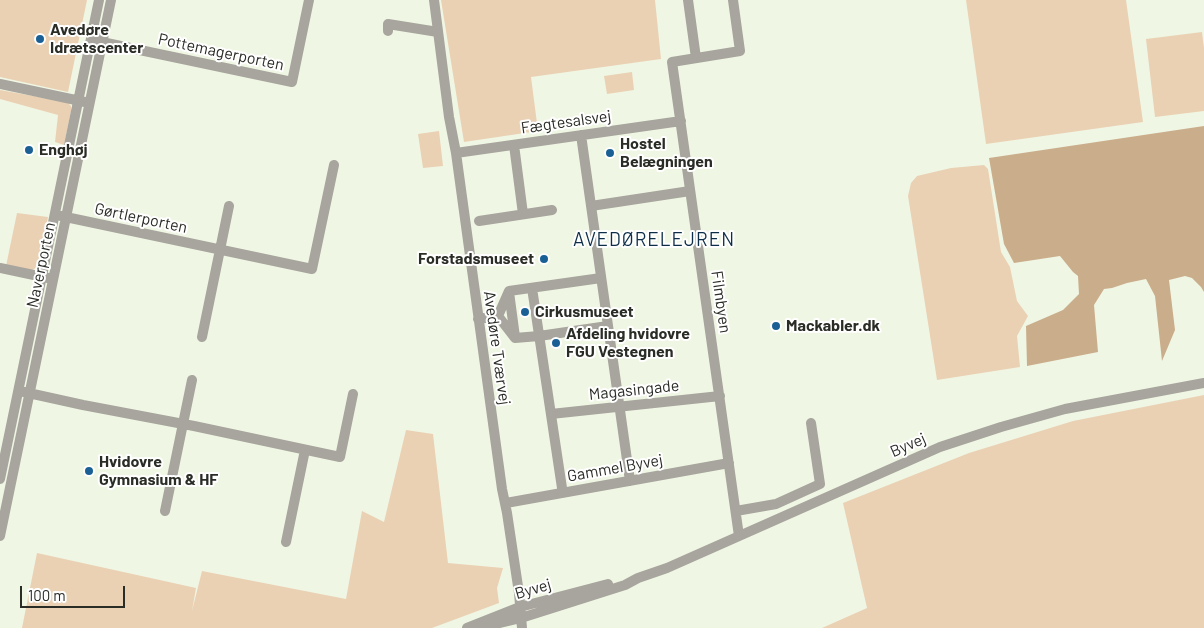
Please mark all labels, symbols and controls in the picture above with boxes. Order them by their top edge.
place label: Avedøre Idrætscenter [50,20,143,58]
street label: Pottemagerporten [156,29,286,75]
marker: Avedøre Idrætscenter [34,33,46,45]
street label: Fægtesalsvej [520,106,612,138]
place label: Hostel Belægningen [620,134,713,172]
place label: Enghøj [39,140,88,160]
marker: Enghøj [23,144,35,156]
marker: Hostel Belægningen [604,147,616,159]
street label: Gørtlerporten [93,199,189,237]
street label: Naverporten [23,221,59,309]
district label: AVEDØRELEJREN [571,229,737,251]
place label: Forstadsmuseet [418,249,534,269]
marker: Forstadsmuseet [538,253,550,265]
street label: Filmbyen [707,270,735,334]
street label: Avedøre Tværvej [479,290,515,406]
place label: Cirkusmuseet [535,302,634,322]
marker: Cirkusmuseet [519,306,531,318]
place label: Mackabler.dk [786,316,880,336]
marker: Mackabler.dk [770,320,782,332]
place label: Afdeling hvidovre FGU Vestegnen [566,324,690,362]
marker: Afdeling hvidovre FGU Vestegnen [550,337,562,349]
street label: Magasingade [588,376,680,404]
street label: Byvej [887,429,929,461]
street label: Gammel Byvej [566,450,664,486]
place label: Hvidovre Gymnasium & HF [99,452,218,490]
marker: Hvidovre Gymnasium & HF [83,465,95,477]
street label: Byvej [513,575,553,603]
scale bar [22,576,128,608]
text: 100 m [28,586,66,604]

